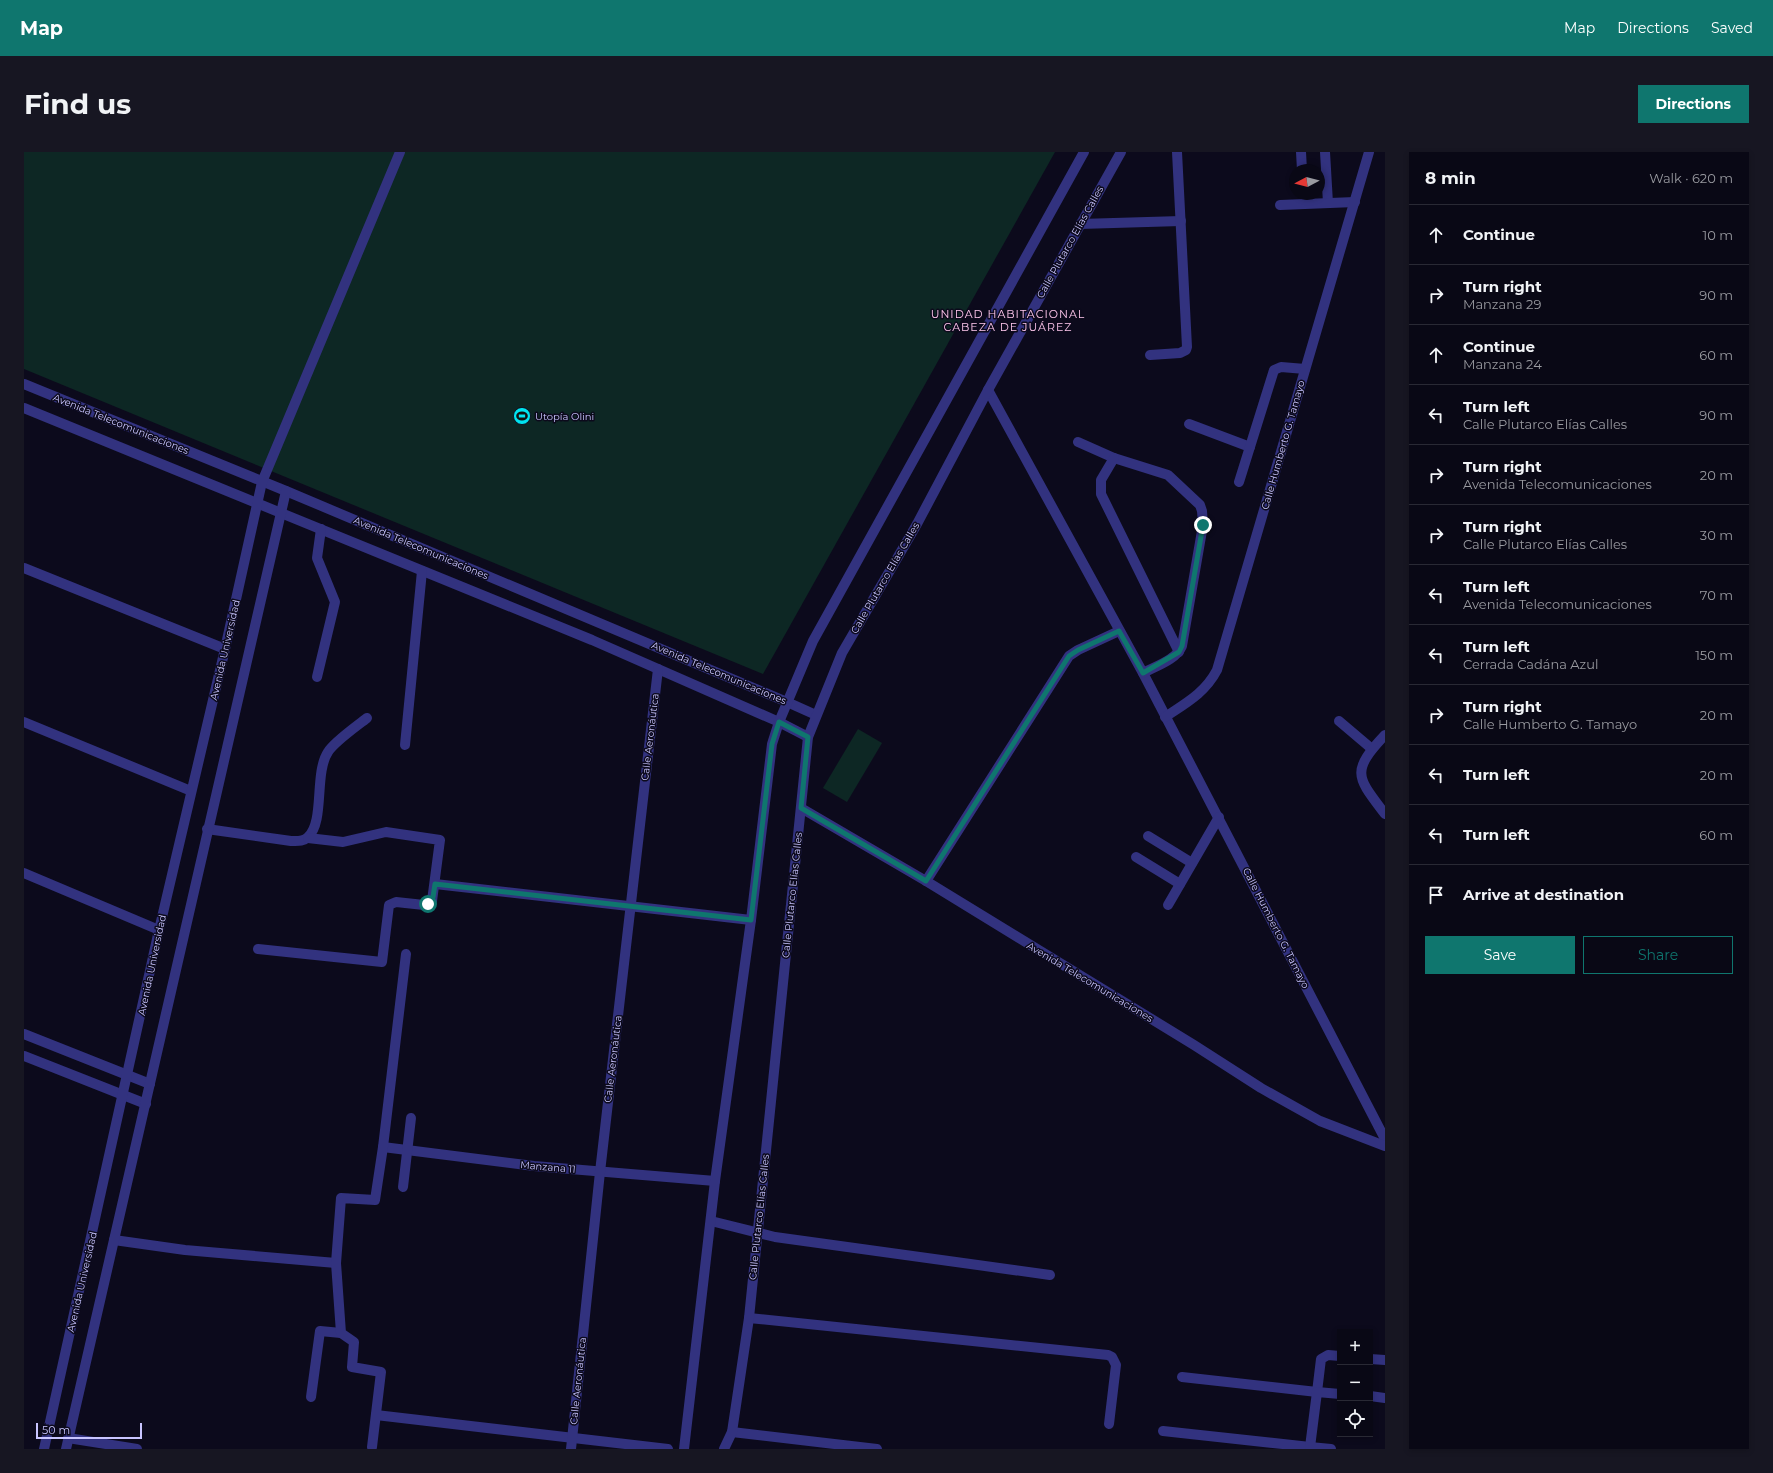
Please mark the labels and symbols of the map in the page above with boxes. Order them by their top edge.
north arrow [1289,164,1325,200]
street label: Calle Plutarco Elías Calles [1034,184,1106,300]
district label: UNIDAD HABITACIONAL CABEZA DE JUÁREZ [931,307,1085,334]
street label: Calle Humberto G. Tamayo [1258,379,1308,511]
street label: Avenida Telecomunicaciones [51,391,191,457]
sports icon: Utopía Olini [512,406,532,426]
place label: Utopía Olini [535,410,594,423]
street label: Avenida Telecomunicaciones [352,514,490,582]
route end [1194,516,1212,534]
street label: Calle Plutarco Elías Calles [848,520,922,636]
street label: Avenida Universidad [207,599,243,701]
street label: Avenida Telecomunicaciones [650,639,788,707]
street label: Calle Aeronáutica [638,693,662,781]
street label: Calle Plutarco Elías Calles [779,831,805,958]
street label: Calle Humberto G. Tamayo [1240,865,1312,991]
route start [419,895,437,913]
street label: Avenida Universidad [135,913,169,1017]
street label: Avenida Telecomunicaciones [1024,939,1156,1025]
street label: Calle Aeronáutica [601,1015,625,1103]
street label: Calle Plutarco Elías Calles [746,1153,772,1280]
street label: Manzana 11 [520,1158,576,1176]
street label: Avenida Universidad [64,1231,100,1333]
street label: Calle Aeronáutica [567,1337,589,1425]
scale bar [36,1421,142,1440]

